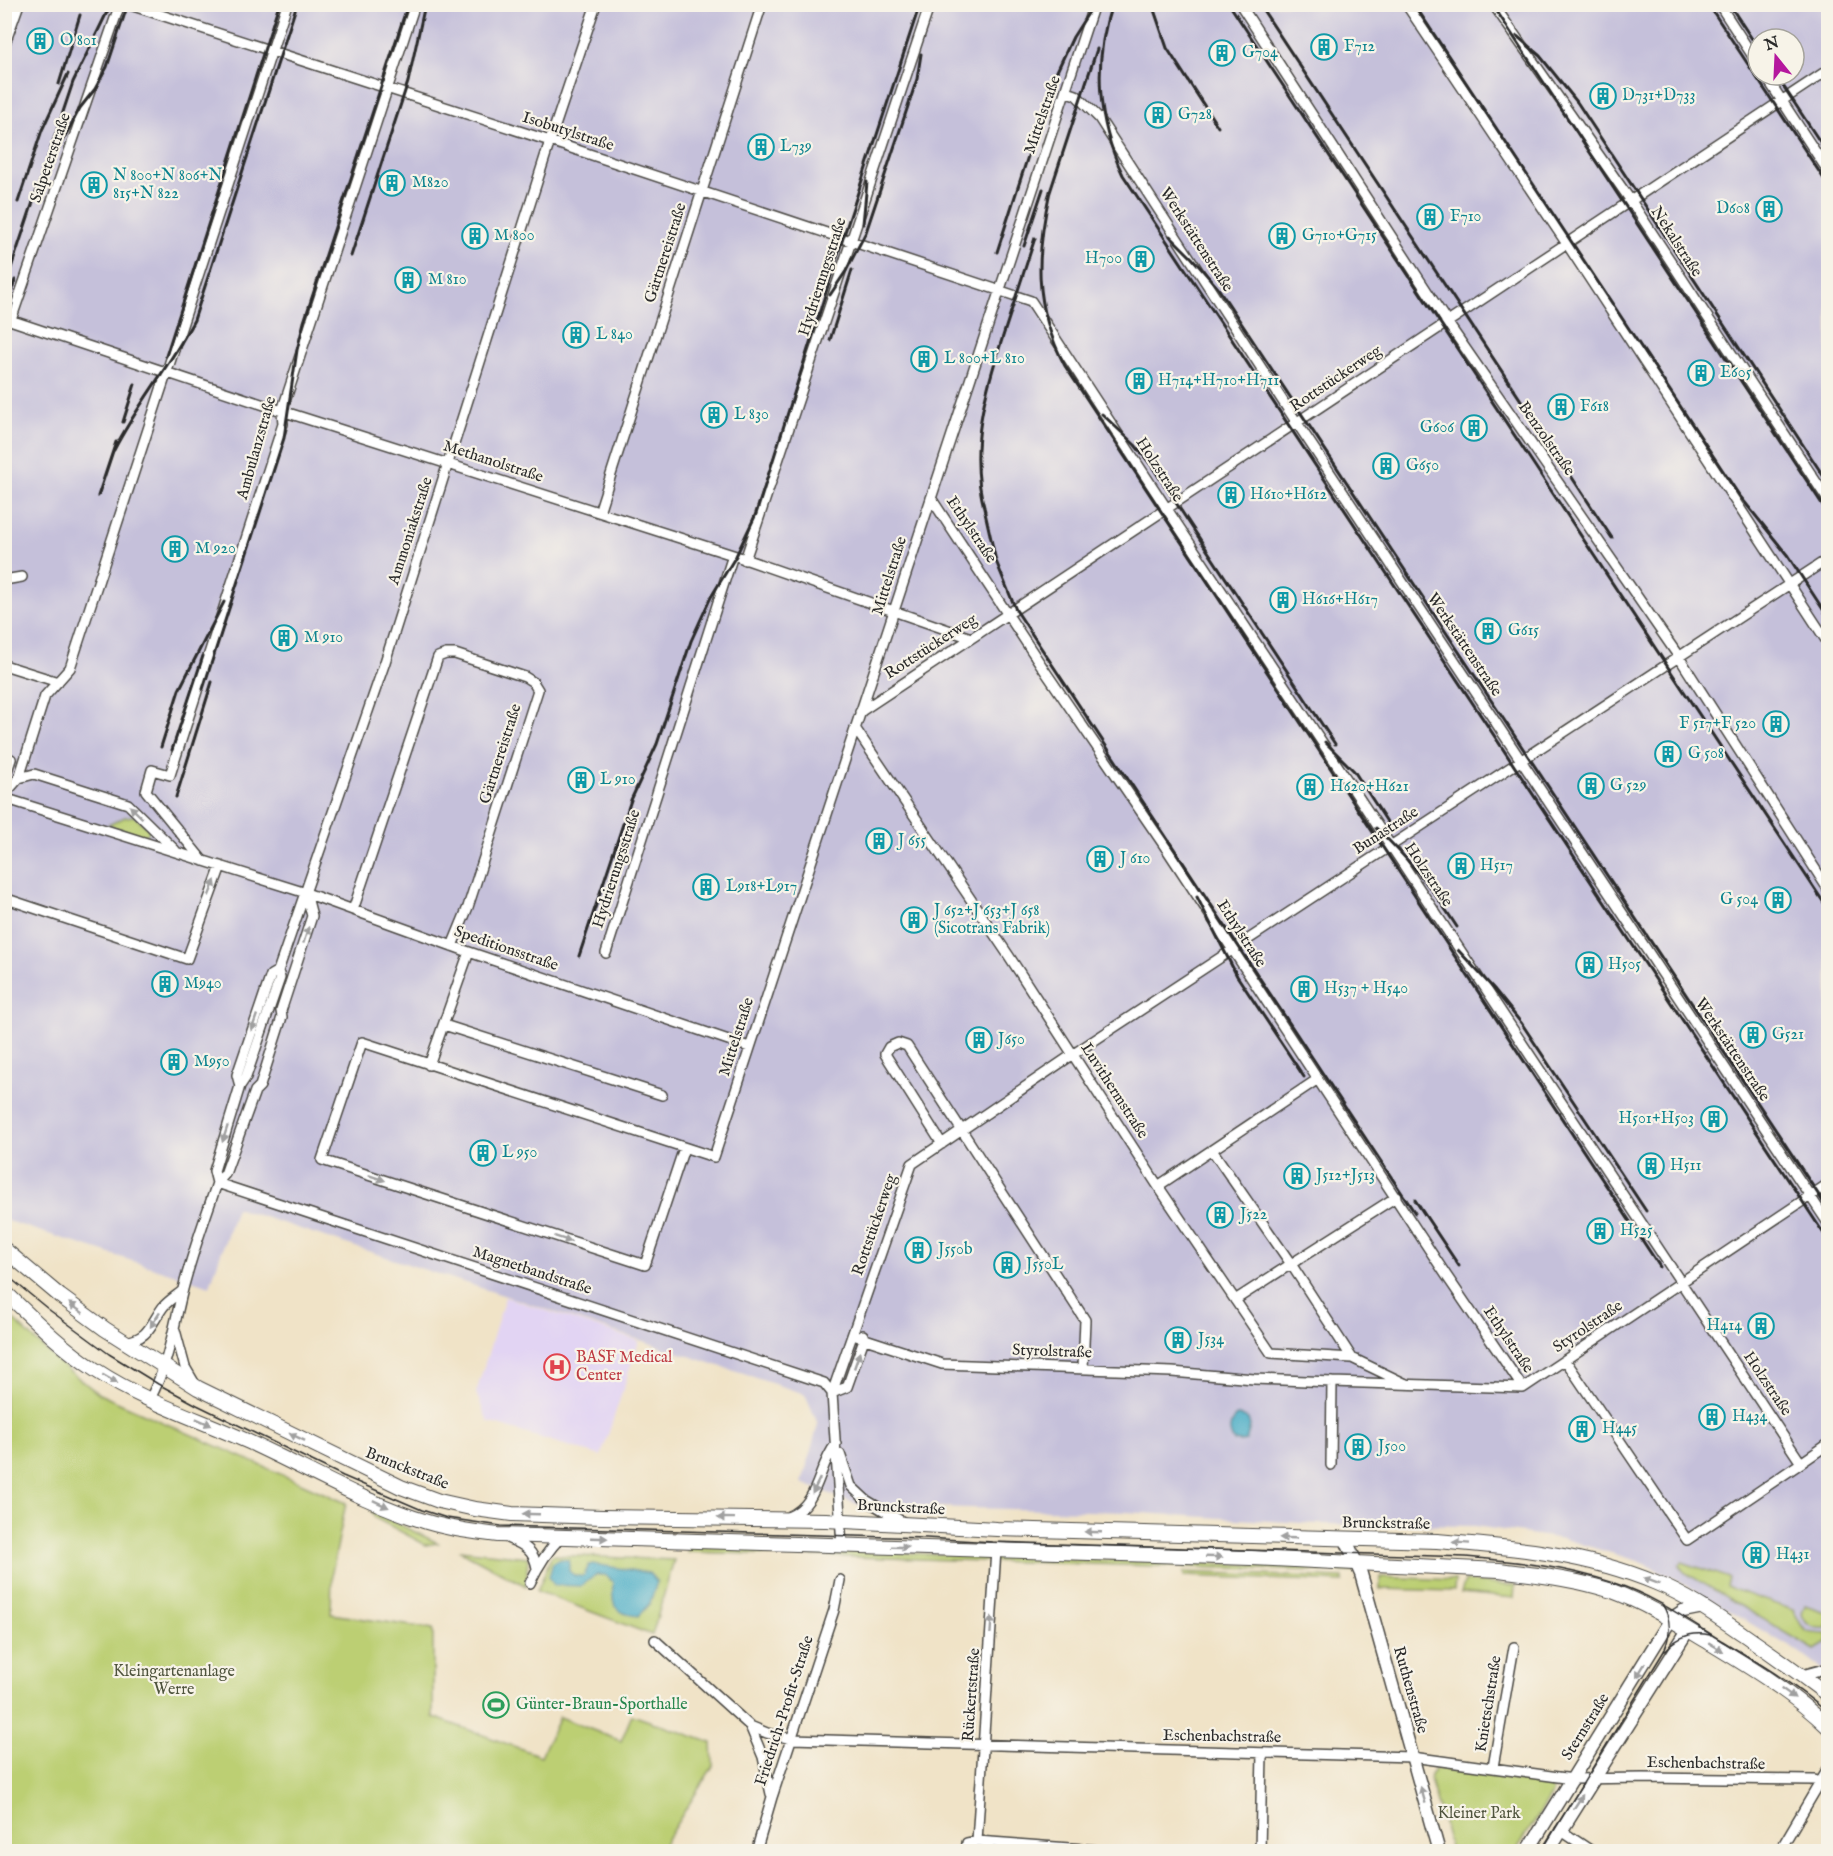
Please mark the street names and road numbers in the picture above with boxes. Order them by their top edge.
street label: Mittelstraße [1020,73,1066,157]
street label: Isobutylstraße [520,108,616,156]
street label: Salpeterstraße [26,110,76,206]
street label: Werkstättenstraße [1155,184,1237,296]
street label: Gärtnereistraße [640,201,692,305]
street label: Nekalstraße [1646,203,1706,281]
street label: Hydrierungsstraße [794,215,852,339]
street label: Rottstückerweg [1286,341,1386,417]
street label: Ambulanzstraße [232,394,281,503]
street label: Benzolstraße [1513,398,1579,480]
street label: Holzstraße [1131,434,1187,506]
street label: Methanolstraße [440,436,546,488]
street label: Ammoniakstraße [384,475,438,588]
street label: Ethylstraße [941,493,1001,567]
street label: Mittelstraße [868,534,912,618]
street label: Werkstättenstraße [1422,589,1506,701]
street label: Rottstückerweg [881,610,981,684]
street label: Gärtnereistraße [475,702,527,806]
street label: Bunastraße [1350,803,1422,859]
street label: Hydrierungsstraße [588,807,646,931]
street label: Holzstraße [1399,839,1457,911]
street label: Ethylstraße [1212,896,1270,972]
street label: Speditionsstraße [451,922,561,976]
street label: Werkstättenstraße [1690,994,1774,1106]
street label: Mittelstraße [715,995,759,1079]
street label: Luvithermstraße [1076,1039,1152,1143]
street label: Rottstückerweg [848,1171,902,1278]
street label: Magnetbandstraße [470,1242,594,1300]
street label: Styrolstraße [1549,1296,1627,1358]
street label: Ethylstraße [1478,1303,1538,1377]
street label: Styrolstraße [1012,1341,1092,1363]
street label: Holzstraße [1738,1348,1796,1420]
street label: Brunckstraße [362,1443,452,1495]
street label: Brunckstraße [856,1496,946,1520]
street label: Brunckstraße [1342,1513,1430,1535]
street label: Friedrich-Profit-Straße [751,1633,819,1789]
street label: Ruthenstraße [1388,1644,1432,1736]
street label: Rückertstraße [959,1647,985,1743]
street label: Knietschstraße [1471,1654,1507,1754]
street label: Sternstraße [1558,1690,1614,1764]
street label: Eschenbachstraße [1163,1726,1281,1748]
street label: Eschenbachstraße [1647,1753,1765,1775]

